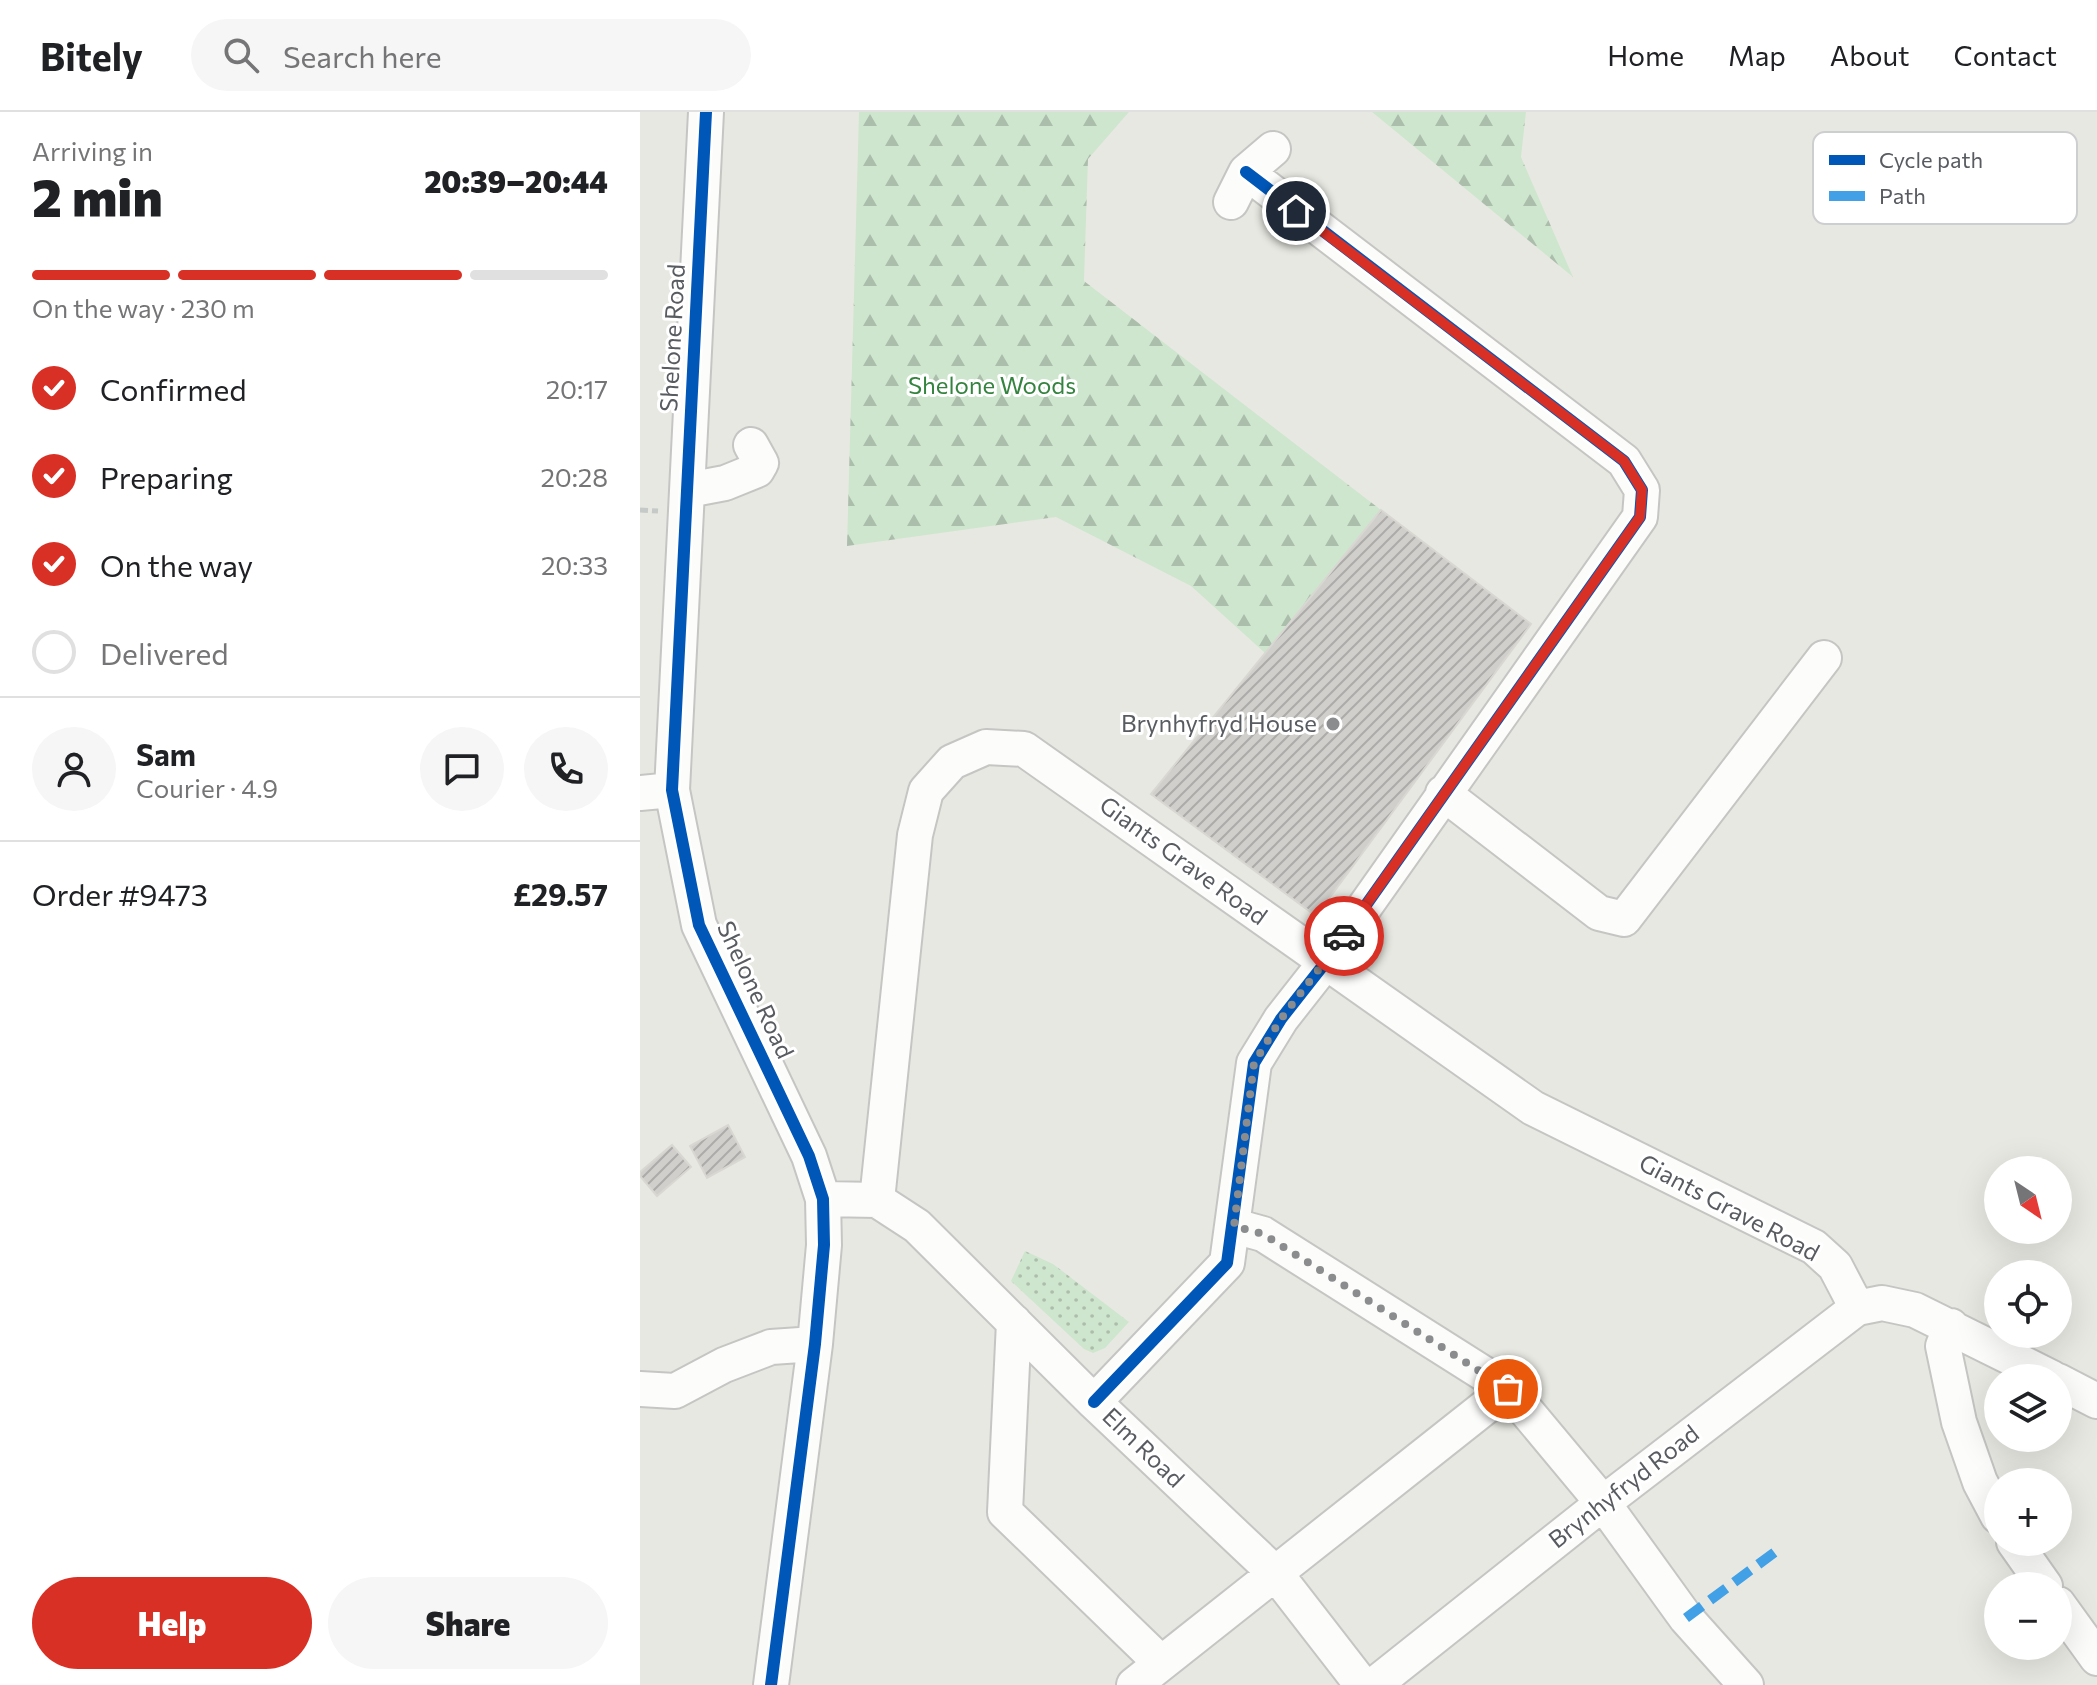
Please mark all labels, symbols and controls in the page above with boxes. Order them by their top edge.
search box [191,19,751,91]
text: Bitely [40,32,143,79]
icon: search [219,33,263,77]
text: Search here [283,37,442,74]
text: Home [1607,38,1684,72]
text: Map [1728,38,1786,72]
text: About [1830,38,1910,72]
text: Contact [1954,38,2057,72]
legend [1813,132,2077,224]
text: Arriving in [32,135,153,166]
text: Cycle path [1879,146,1983,173]
text: 20:39–20:44 [424,162,608,199]
text: 2 min [32,164,163,228]
pin [1262,177,1330,245]
text: Path [1879,182,1926,209]
icon: home [1274,189,1318,233]
street label: Shelone Road [653,263,690,413]
text: On the way · 230 m [32,292,255,323]
icon: check [32,366,76,410]
text: Confirmed [100,370,247,407]
park label: Shelone Woods [908,370,1076,399]
text: 20:17 [546,373,608,404]
icon: check [32,454,76,498]
text: Preparing [100,458,233,495]
text: 20:28 [540,461,608,492]
icon: check [32,542,76,586]
text: On the way [100,546,253,583]
text: 20:33 [541,549,608,580]
text: Delivered [100,634,229,671]
place label: Brynhyfryd House [1121,708,1317,737]
marker: Brynhyfryd House [1324,715,1342,733]
button: person [32,727,116,811]
button: chat [420,727,504,811]
button: phone [524,727,608,811]
text: Sam [136,735,196,772]
text: Courier · 4.9 [136,772,278,803]
street label: Giants Grave Road [1095,789,1273,930]
text: Order #9473 [32,875,208,912]
text: £29.57 [513,875,608,912]
courier [1304,896,1384,976]
icon: car [1322,914,1366,958]
street label: Shelone Road [712,916,801,1063]
street label: Giants Grave Road [1635,1147,1825,1266]
north arrow [1984,1156,2072,1244]
map controls [1984,1156,2072,1660]
button: locate [1984,1260,2072,1348]
pin [1474,1355,1542,1423]
button: layers [1984,1364,2072,1452]
icon: bag [1486,1367,1530,1411]
street label: Elm Road [1097,1401,1191,1493]
street label: Brynhyfryd Road [1542,1418,1704,1554]
button: + [1984,1468,2072,1556]
button: − [1984,1572,2072,1660]
button: Help [32,1577,312,1669]
button: Share [328,1577,608,1669]

